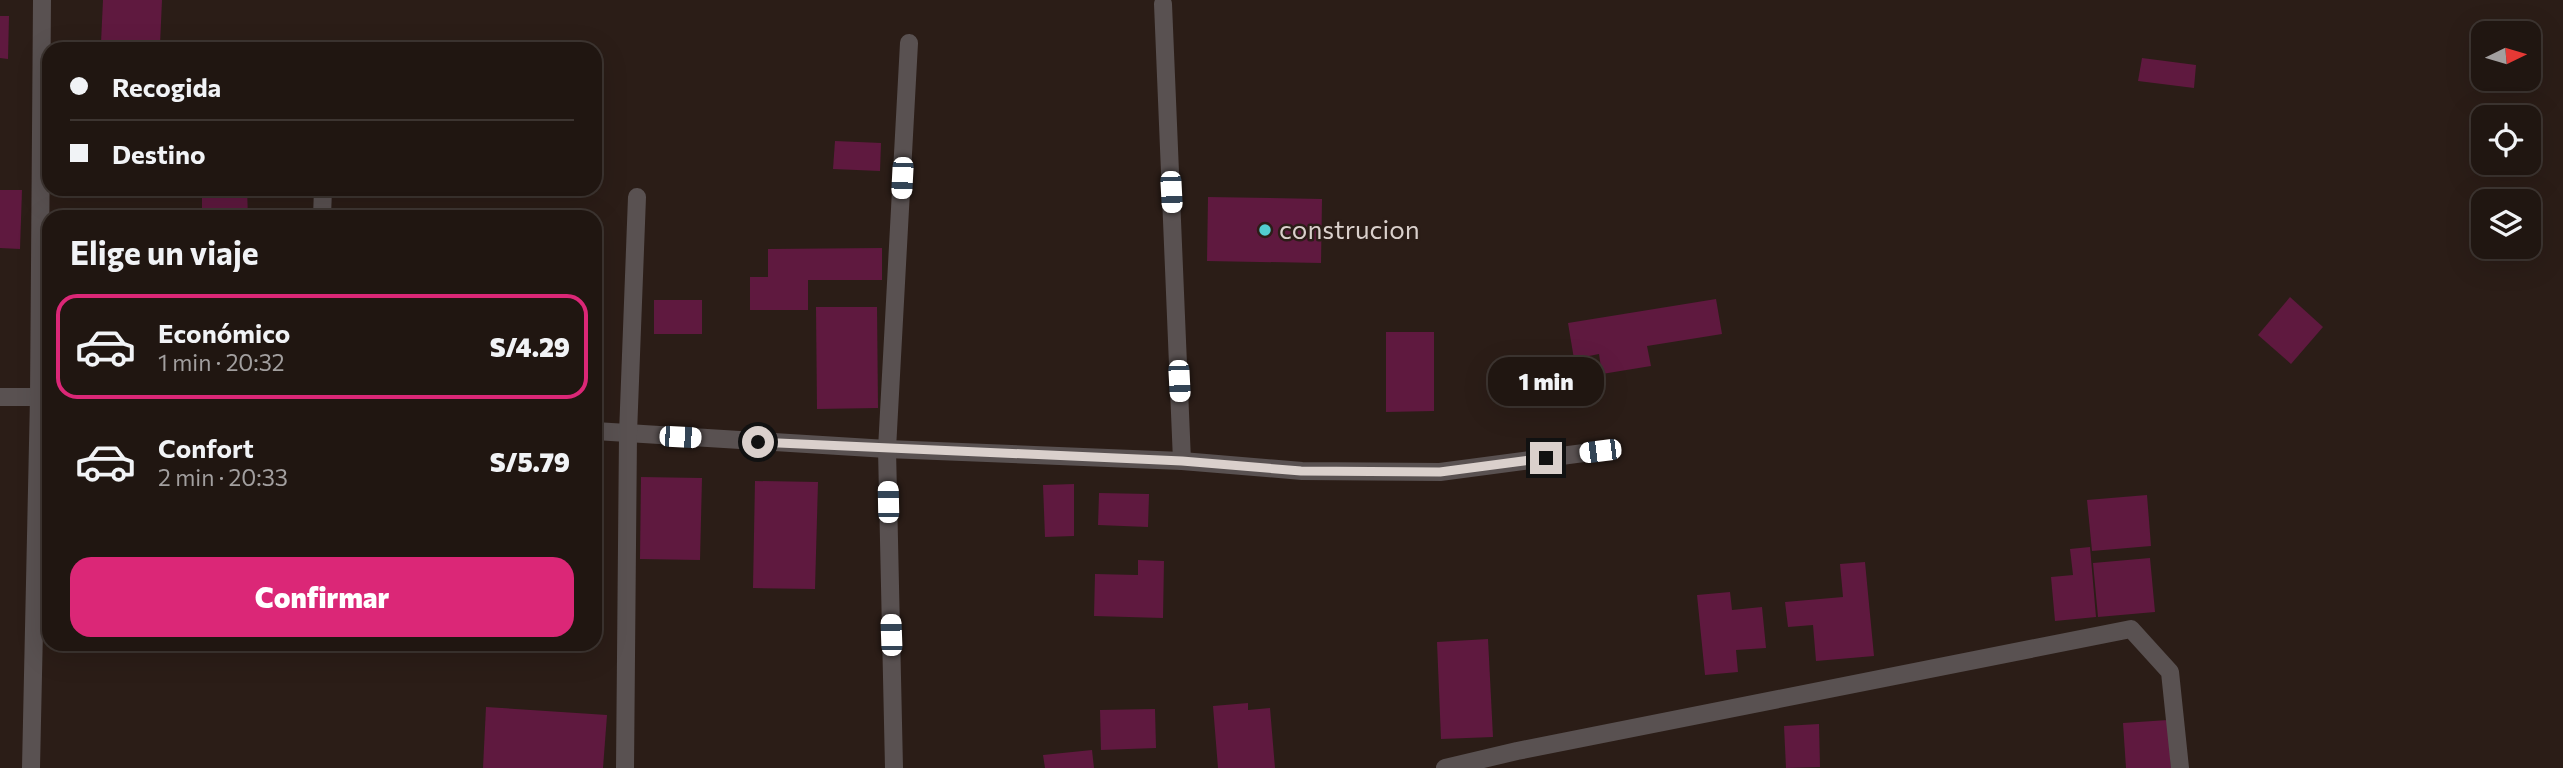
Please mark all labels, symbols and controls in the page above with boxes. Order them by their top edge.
north arrow [2471,21,2541,91]
map controls [2471,21,2541,259]
text: Recogida [112,71,221,102]
button: locate [2471,105,2541,175]
text: Destino [112,138,206,169]
car [891,156,914,200]
car [1160,170,1183,214]
button: layers [2471,189,2541,259]
place label: construcion [1279,213,1420,244]
marker: construcion [1257,222,1273,238]
text: Elige un viaje [70,232,259,272]
icon: car [74,315,137,378]
text: Económico [158,317,290,348]
text: S/4.29 [490,331,570,362]
text: 1 min · 20:32 [158,348,285,376]
callout: 1 min [1488,356,1604,406]
car [1168,359,1191,403]
text: 1 min [1518,367,1574,395]
car [659,425,702,449]
route start [742,426,774,458]
icon: car [74,430,137,493]
text: Confort [158,432,254,463]
car [1578,438,1623,464]
route end [1530,442,1562,474]
text: S/5.79 [490,446,570,477]
text: 2 min · 20:33 [158,463,288,491]
car [878,481,899,523]
button: Confirmar [70,557,574,637]
car [880,614,903,656]

